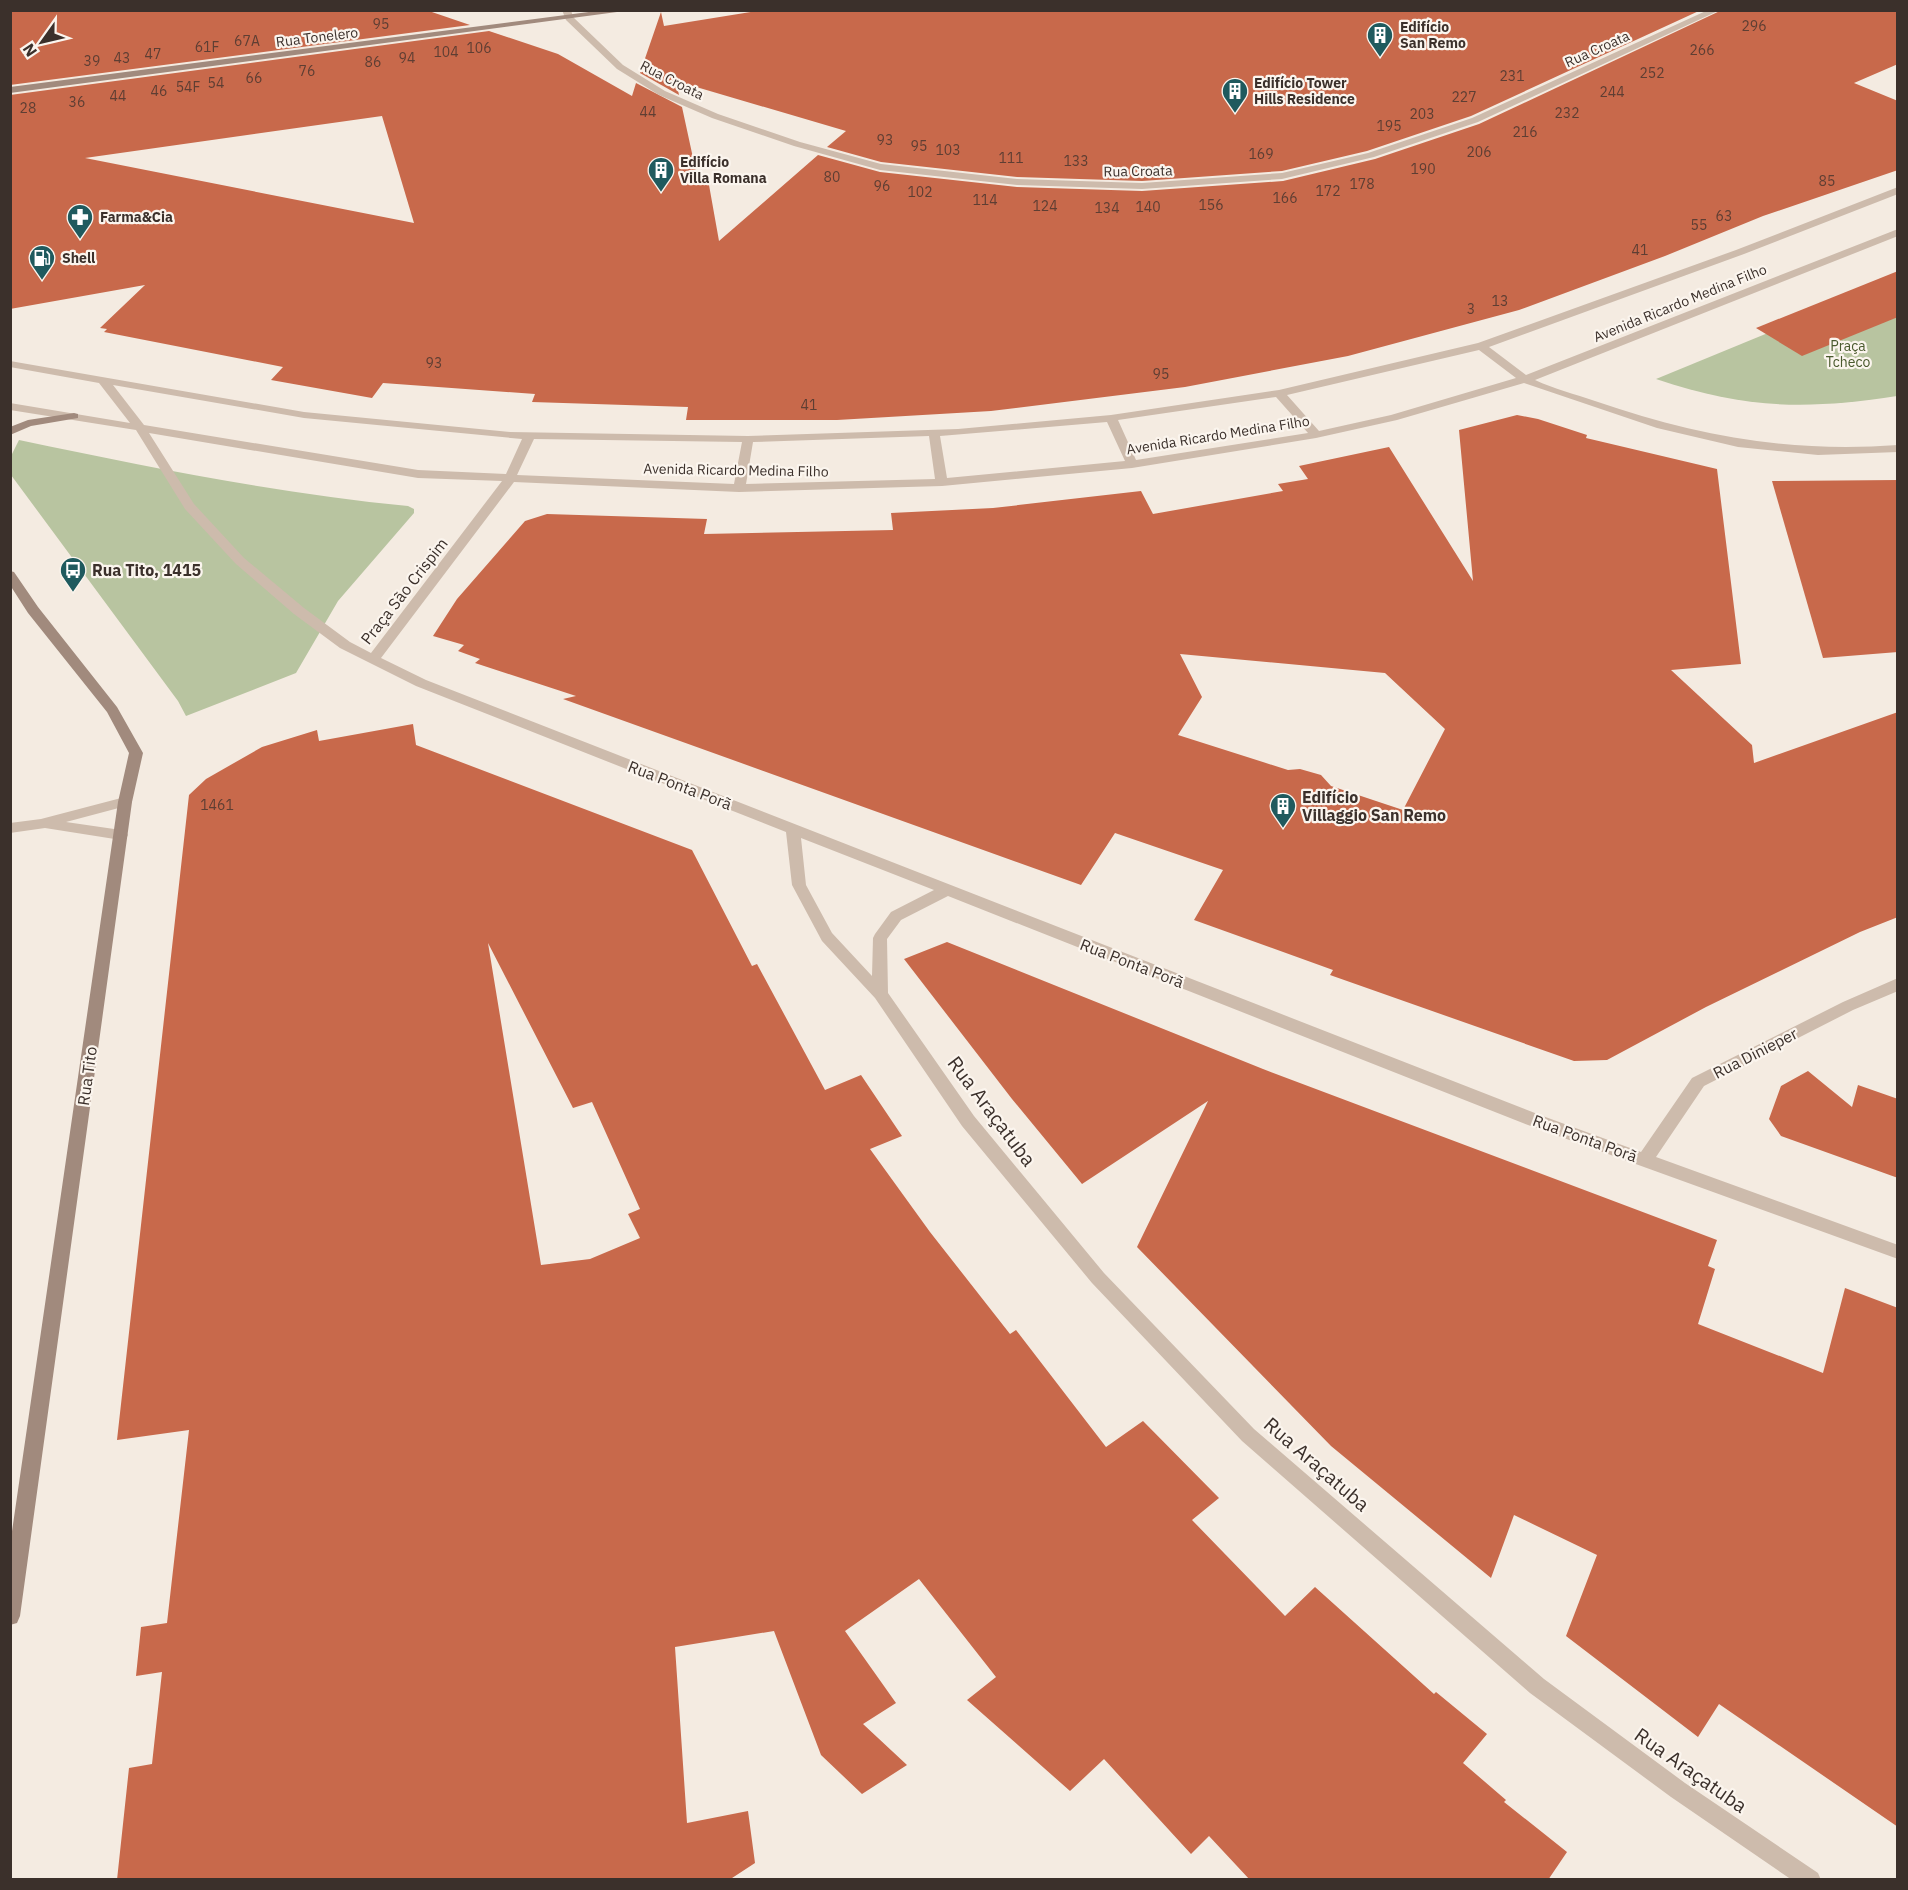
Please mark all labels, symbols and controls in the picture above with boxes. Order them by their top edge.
north arrow [12,12,72,72]
house number: 95 [373,15,389,33]
house number: 296 [1741,17,1767,35]
place label: Edifício San Remo [1400,18,1466,52]
building icon: Edifício San Remo [1365,20,1395,58]
street label: Rua Tonelero [275,23,359,51]
street label: Rua Croata [1562,27,1633,71]
house number: 67A [234,32,260,50]
house number: 61F [195,38,219,56]
house number: 106 [466,39,492,57]
text: N [18,40,41,61]
house number: 266 [1689,41,1715,59]
house number: 104 [433,43,459,61]
house number: 47 [145,45,161,63]
house number: 43 [114,49,130,67]
house number: 94 [399,49,415,67]
house number: 39 [84,52,100,70]
house number: 86 [365,53,381,71]
street label: Rua Croata [637,56,707,104]
house number: 76 [299,62,315,80]
house number: 252 [1639,64,1665,82]
house number: 231 [1499,67,1525,85]
house number: 66 [246,69,262,87]
house number: 54 [208,74,224,92]
place label: Edifício Tower Hills Residence [1254,74,1355,108]
building icon: Edifício Tower Hills Residence [1220,76,1250,114]
house number: 54F [176,78,200,96]
house number: 46 [151,82,167,100]
house number: 244 [1599,83,1625,101]
house number: 44 [110,87,126,105]
house number: 227 [1451,88,1477,106]
house number: 36 [69,93,85,111]
house number: 28 [20,99,36,117]
house number: 44 [640,103,656,121]
house number: 232 [1554,104,1580,122]
house number: 203 [1409,105,1435,123]
house number: 195 [1376,117,1402,135]
house number: 216 [1512,123,1538,141]
house number: 93 [877,131,893,149]
house number: 95 [911,137,927,155]
house number: 103 [935,141,961,159]
house number: 206 [1466,143,1492,161]
house number: 169 [1248,145,1274,163]
house number: 111 [998,149,1024,167]
house number: 133 [1063,152,1089,170]
place label: Edifício Villa Romana [680,153,767,187]
building icon: Edifício Villa Romana [646,155,676,193]
house number: 190 [1410,160,1436,178]
street label: Rua Croata [1103,161,1173,181]
house number: 80 [824,168,840,186]
house number: 85 [1819,172,1835,190]
house number: 178 [1349,175,1375,193]
house number: 96 [874,177,890,195]
house number: 172 [1315,182,1341,200]
house number: 102 [907,183,933,201]
house number: 166 [1272,189,1298,207]
house number: 114 [972,191,998,209]
house number: 156 [1198,196,1224,214]
house number: 124 [1032,197,1058,215]
house number: 140 [1135,198,1161,216]
house number: 134 [1094,199,1120,217]
pharmacy icon: Farma&Cia [65,202,95,240]
house number: 63 [1716,207,1732,225]
place label: Farma&Cia [100,208,173,226]
house number: 55 [1691,216,1707,234]
house number: 41 [1632,241,1648,259]
fuel station icon: Shell [27,243,57,281]
place label: Shell [62,249,95,267]
street label: Avenida Ricardo Medina Filho [1591,260,1769,346]
house number: 13 [1492,292,1508,310]
house number: 3 [1467,300,1475,318]
park label: Praça Tcheco [1826,337,1870,371]
house number: 93 [426,354,442,372]
house number: 95 [1153,365,1169,383]
house number: 41 [801,396,817,414]
street label: Avenida Ricardo Medina Filho [1125,412,1311,458]
street label: Avenida Ricardo Medina Filho [643,459,829,481]
street label: Praça São Crispim [356,534,452,648]
bus stop icon: Rua Tito, 1415 [58,555,88,593]
place label: Rua Tito, 1415 [92,560,202,580]
street label: Rua Ponta Porã [625,756,735,814]
place label: Edifício Villaggio San Remo [1302,787,1446,825]
building icon: Edifício Villaggio San Remo [1268,791,1298,829]
house number: 1461 [200,796,234,814]
street label: Rua Ponta Porã [1077,934,1187,992]
street label: Rua Dinieper [1709,1023,1801,1083]
street label: Rua Tito [73,1045,101,1107]
street label: Rua Araçatuba [942,1050,1043,1172]
street label: Rua Ponta Porã [1530,1110,1640,1166]
street label: Rua Araçatuba [1258,1411,1376,1518]
street label: Rua Araçatuba [1629,1721,1753,1819]

